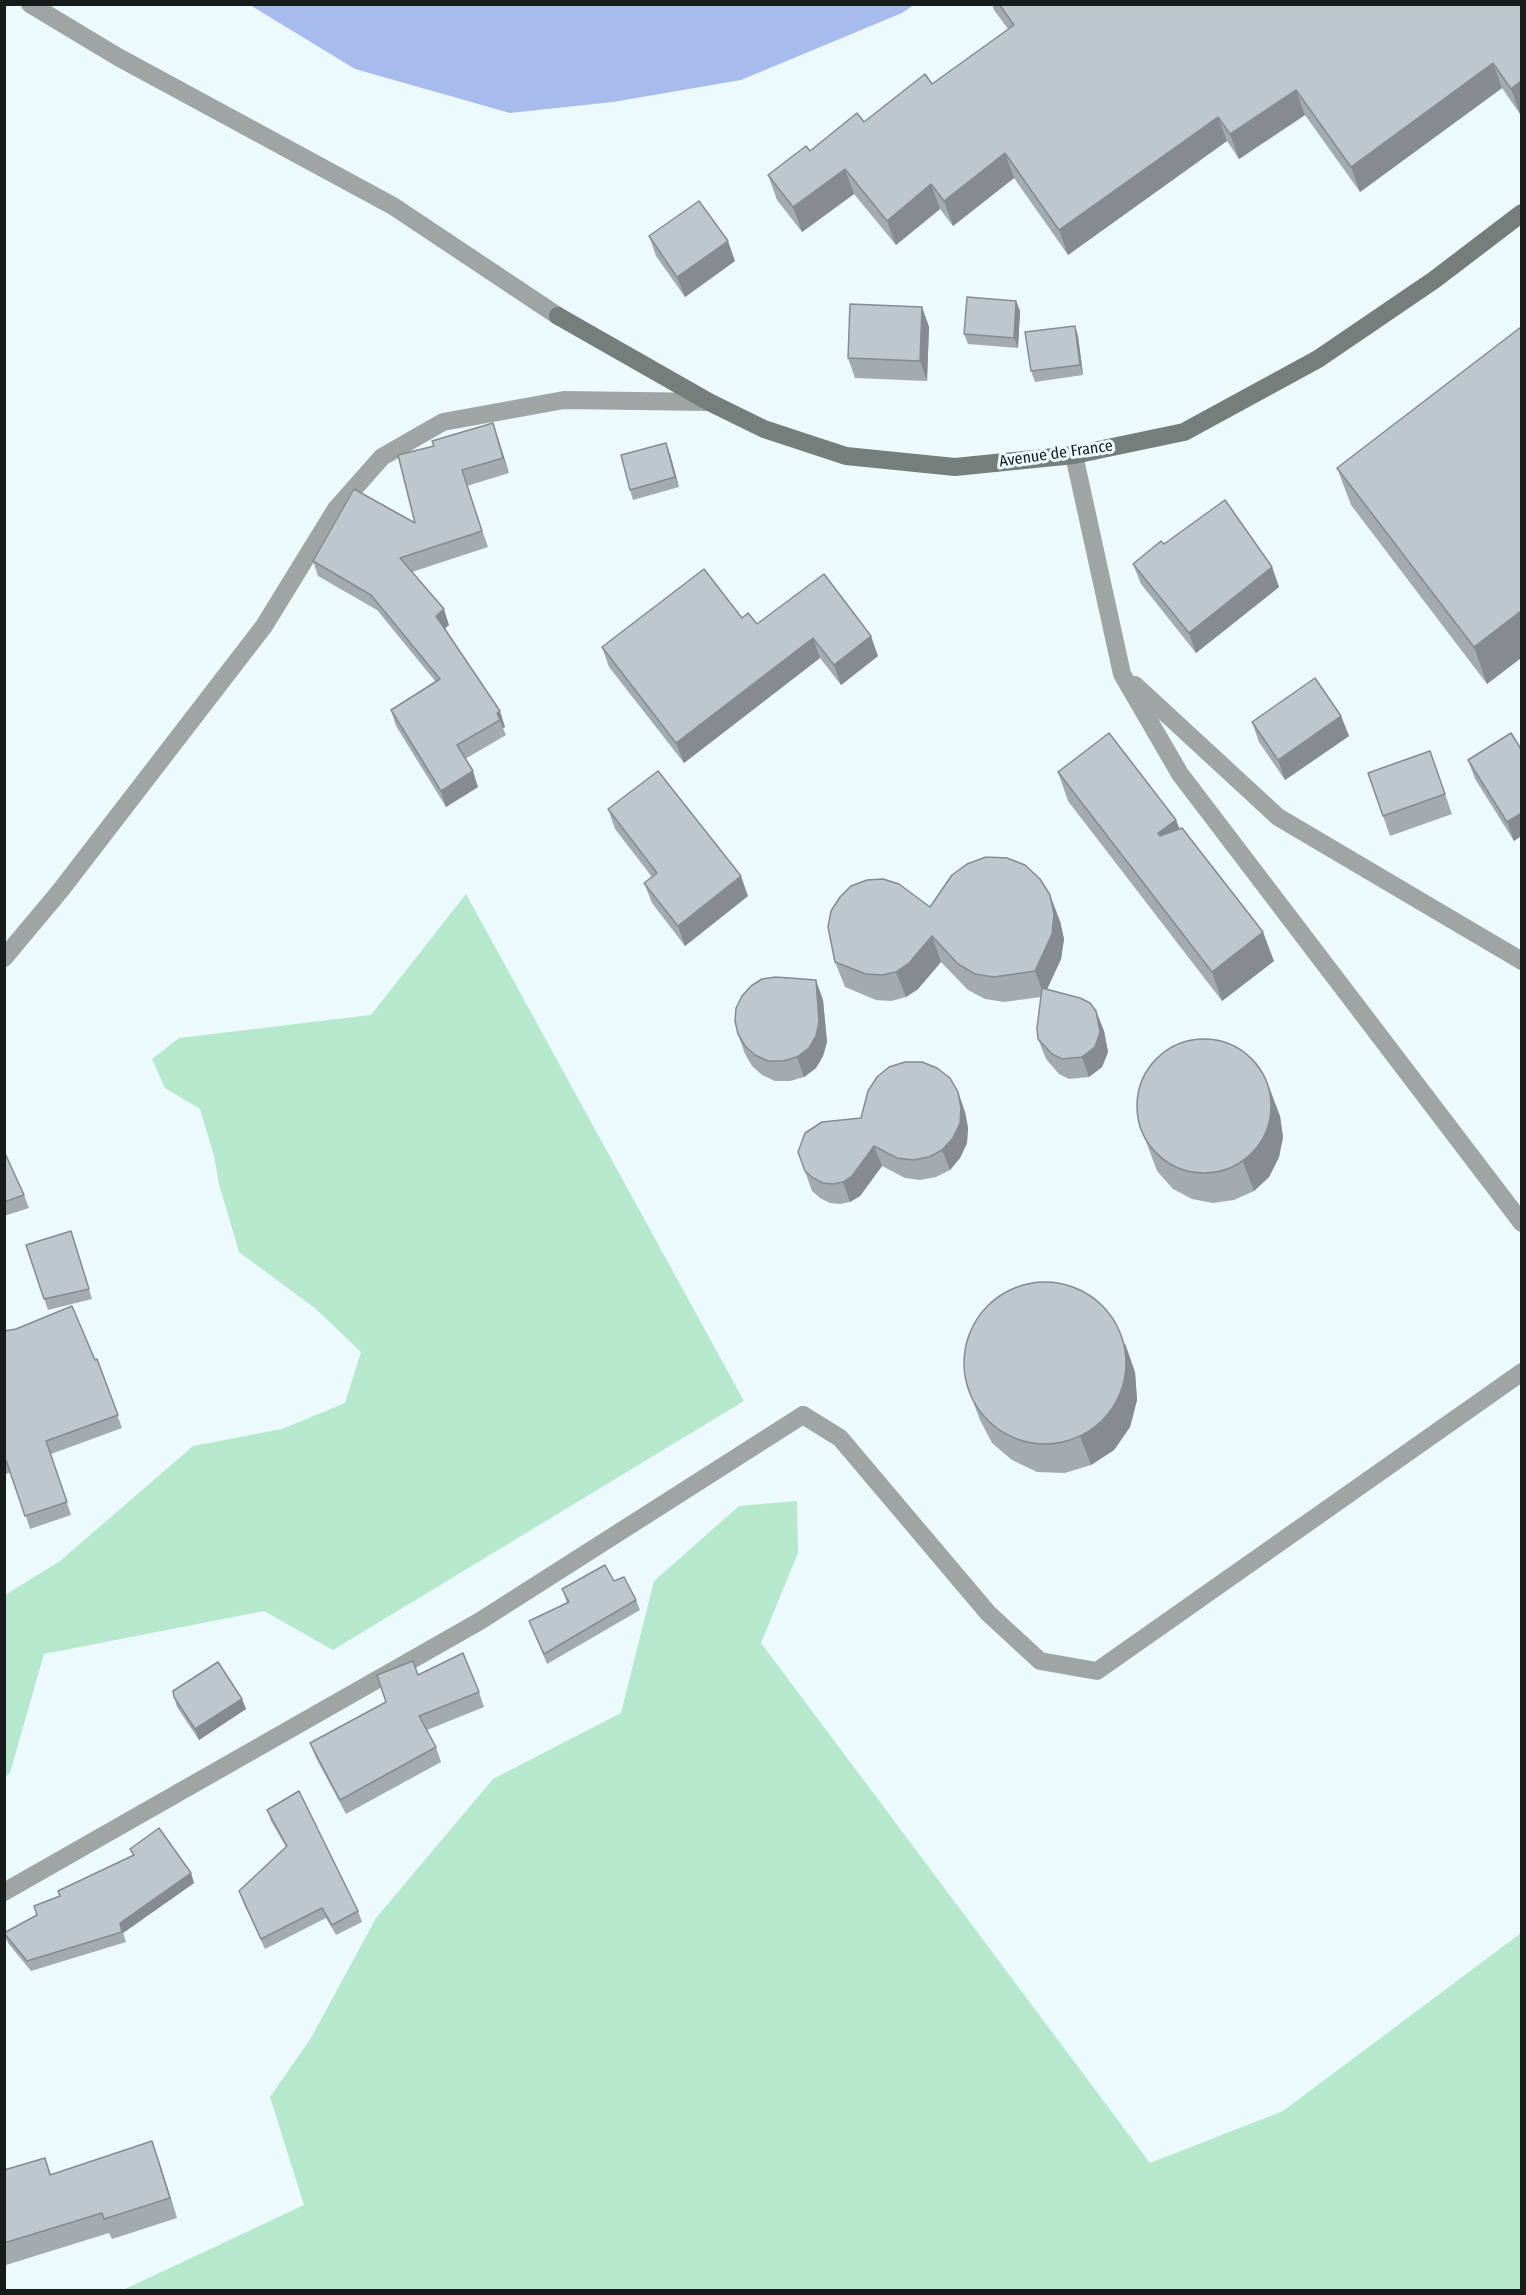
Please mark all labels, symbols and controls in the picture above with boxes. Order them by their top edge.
street label: Avenue de France [998,437,1114,471]

